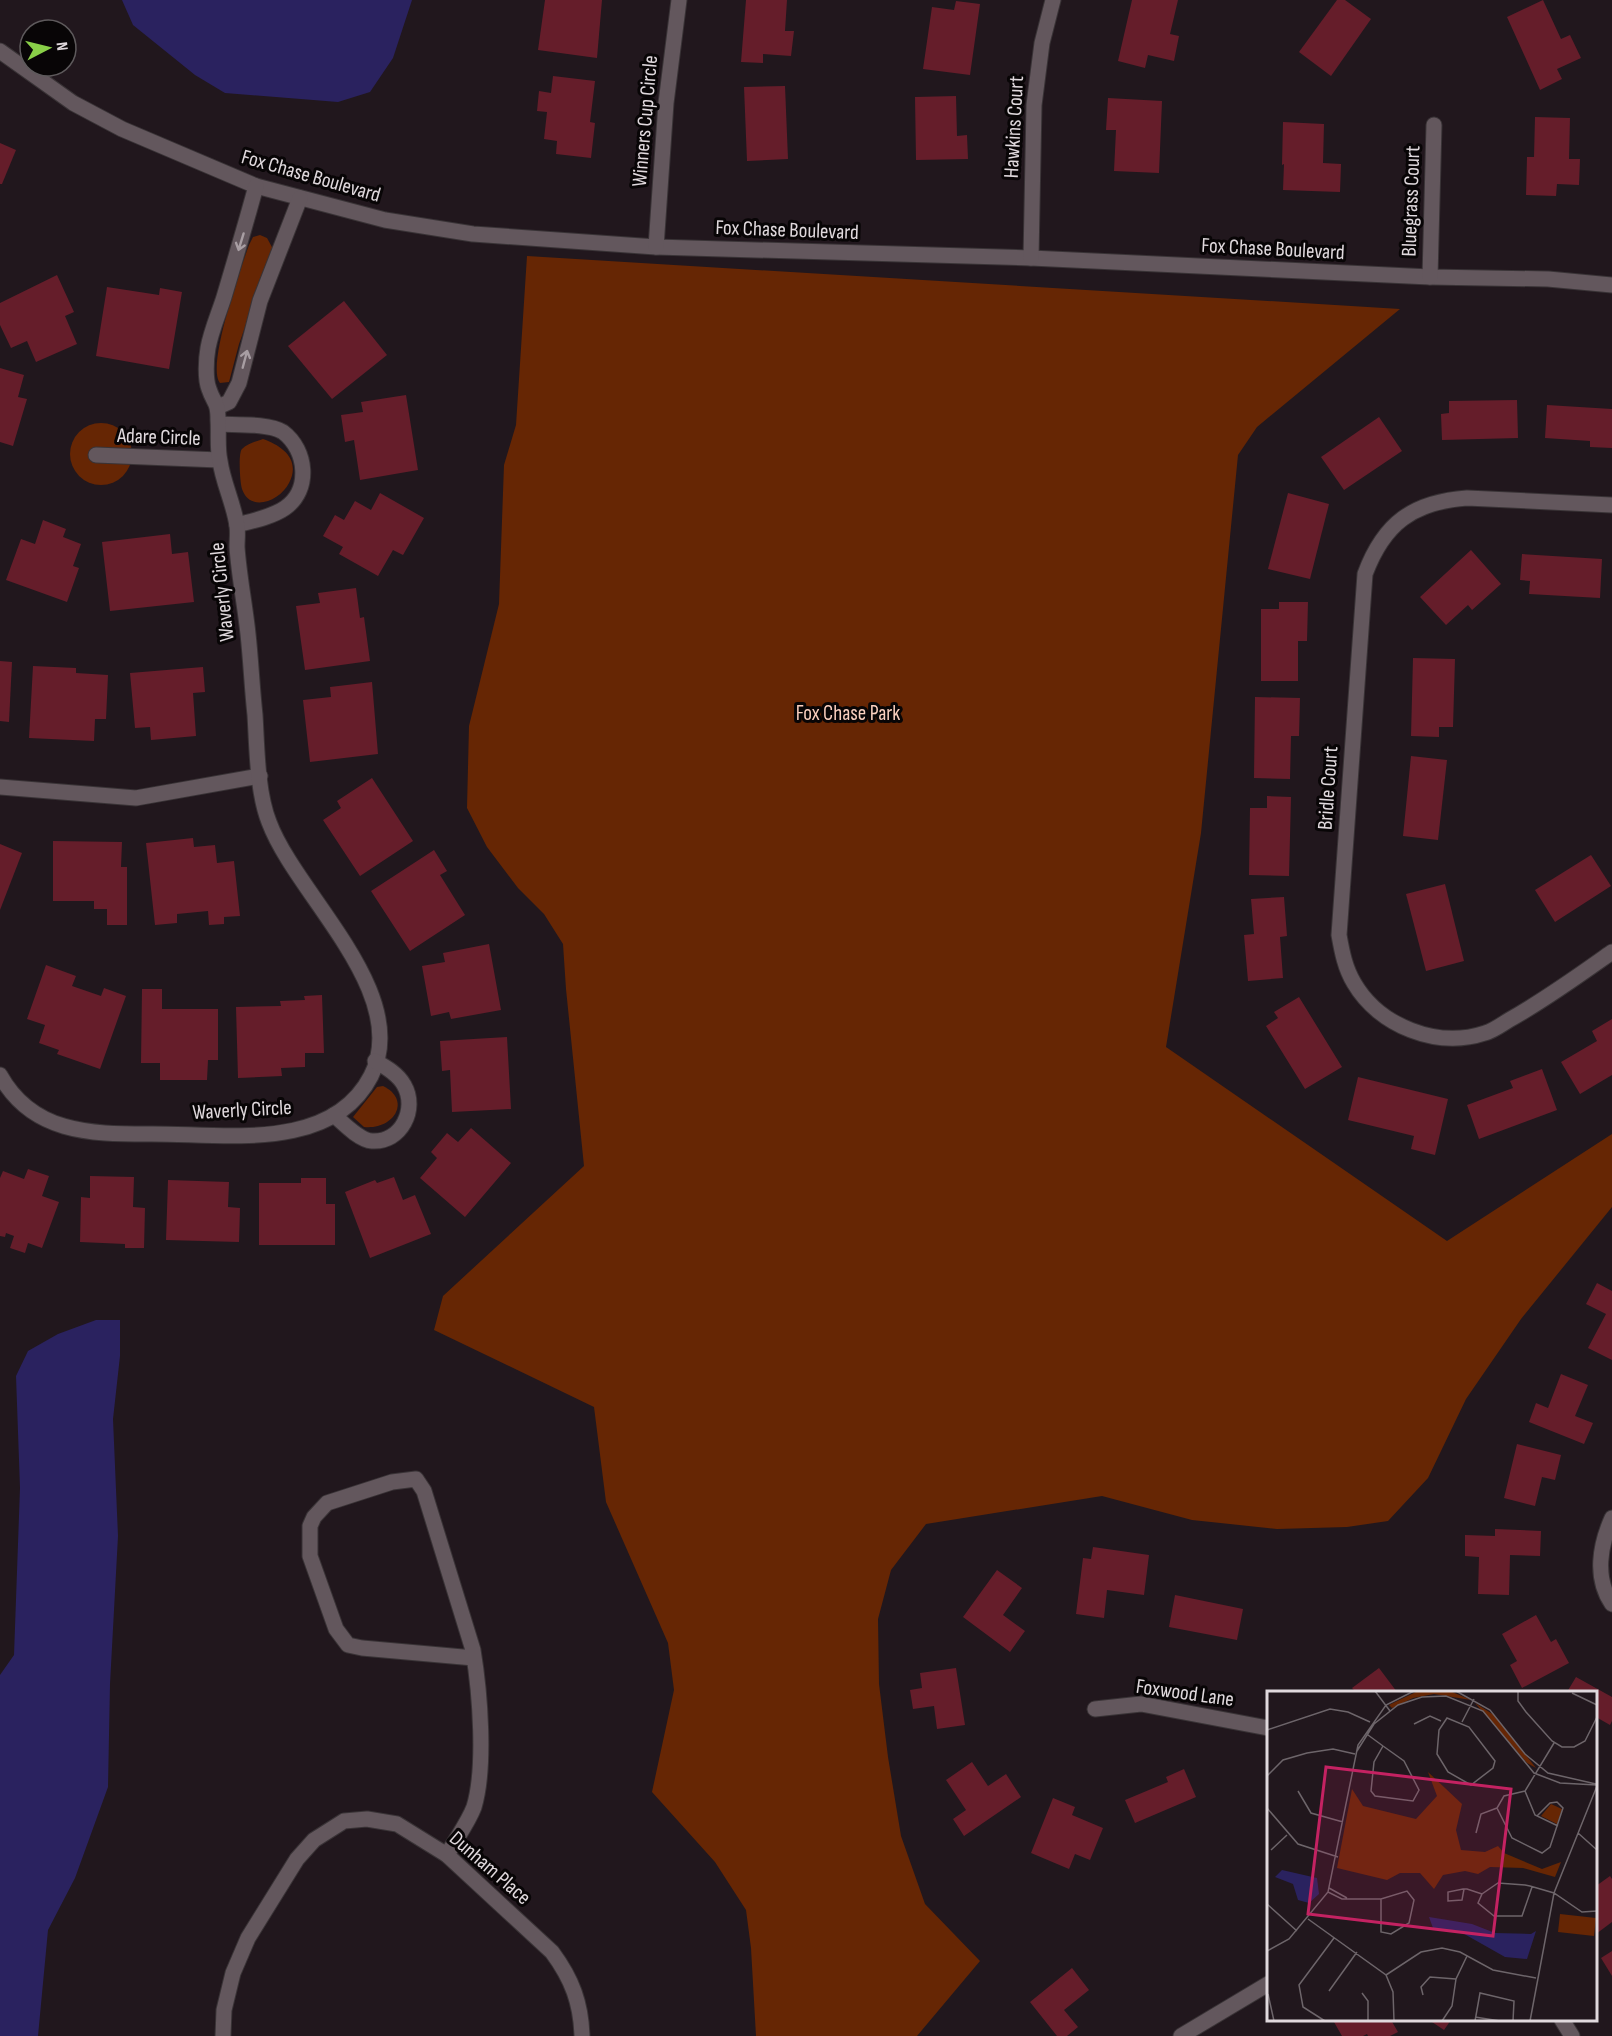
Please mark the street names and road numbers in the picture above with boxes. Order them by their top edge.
street label: Winners Cup Circle [627,54,663,188]
street label: Hawkins Court [999,75,1029,179]
street label: Fox Chase Boulevard [239,144,383,208]
street label: Bluegrass Court [1397,145,1425,257]
street label: Fox Chase Boulevard [715,215,859,245]
street label: Fox Chase Boulevard [1201,233,1345,265]
street label: Adare Circle [116,423,201,451]
street label: Waverly Circle [204,541,240,643]
street label: Bridle Court [1313,745,1343,831]
street label: Waverly Circle [192,1095,292,1125]
street label: Foxwood Lane [1134,1674,1236,1712]
street label: Dunham Place [444,1826,536,1910]

